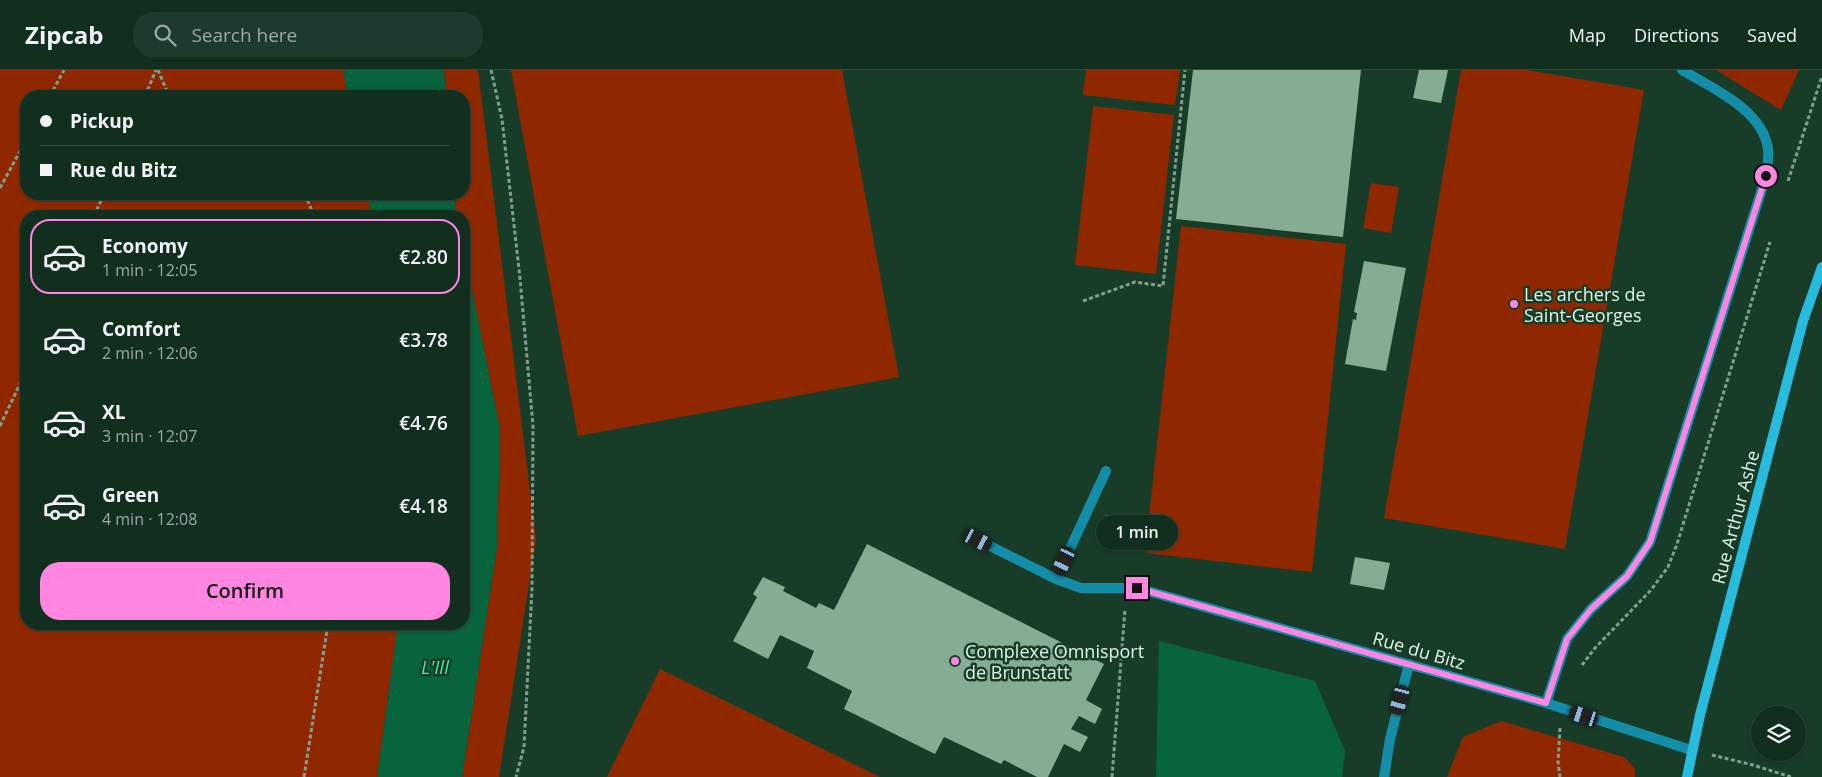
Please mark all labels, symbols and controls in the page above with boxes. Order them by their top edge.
search box [133,12,483,57]
text: Zipcab [25,18,103,51]
icon: search [151,21,179,49]
text: Search here [191,22,297,48]
text: Map [1569,23,1606,47]
text: Directions [1634,23,1719,47]
text: Saved [1747,23,1797,47]
text: Pickup [70,108,134,134]
text: Rue du Bitz [70,157,177,183]
route start [1755,165,1777,187]
text: Economy [102,233,188,259]
icon: car [42,234,87,279]
text: €2.80 [399,244,448,270]
text: 1 min · 12:05 [102,259,197,281]
place label: Les archers de Saint-Georges [1524,282,1646,327]
marker: Les archers de Saint-Georges [1508,298,1520,310]
text: Comfort [102,316,181,342]
icon: car [42,317,87,362]
text: €3.78 [399,327,448,353]
text: 2 min · 12:06 [102,342,197,364]
text: XL [102,399,125,425]
icon: car [42,400,87,445]
text: €4.76 [399,410,448,436]
text: 3 min · 12:07 [102,425,197,447]
street label: Rue Arthur Ashe [1706,448,1764,586]
text: Green [102,482,159,508]
icon: car [42,483,87,528]
text: €4.18 [399,493,448,519]
text: 4 min · 12:08 [102,508,197,530]
callout: 1 min [1096,516,1178,550]
text: 1 min [1115,521,1159,543]
car [961,527,994,553]
car [1050,544,1077,578]
button: Confirm [40,562,450,620]
route end [1126,577,1148,599]
street label: Rue du Bitz [1370,625,1468,675]
place label: Complexe Omnisport de Brunstatt [965,639,1144,684]
water label: L'Ill [421,654,450,680]
marker: Complexe Omnisport de Brunstatt [949,655,961,667]
car [1388,684,1411,716]
car [1567,704,1600,728]
map controls [1751,706,1806,761]
button: layers [1751,706,1806,761]

